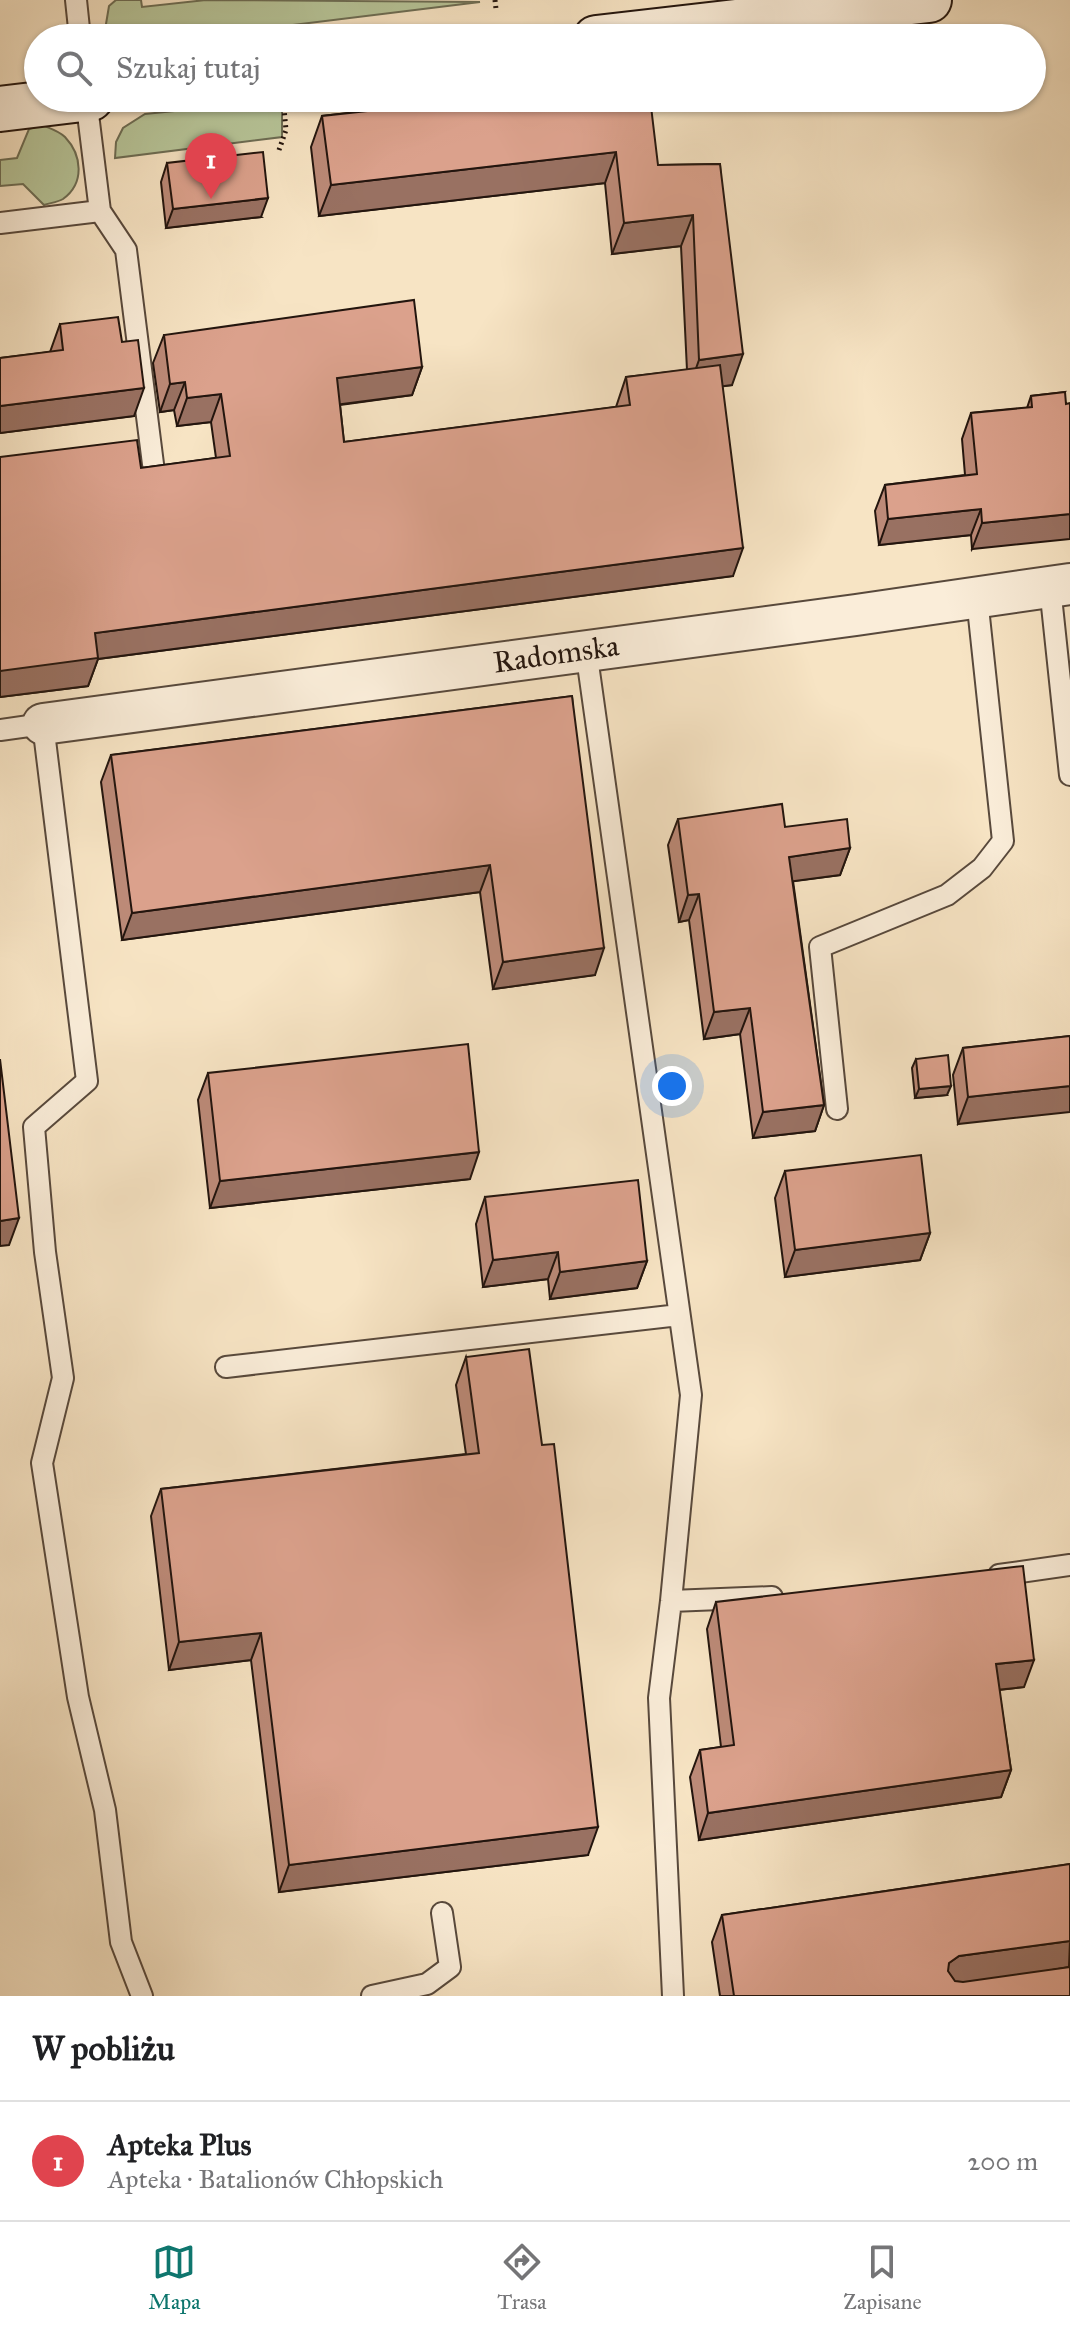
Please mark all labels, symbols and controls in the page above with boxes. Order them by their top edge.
search box [24,24,1046,112]
icon: search [52,46,96,90]
text: Szukaj tutaj [116,50,261,86]
pin: 1 [185,133,237,199]
street label: Radomska [491,627,622,681]
your location [652,1066,692,1106]
text: W pobliżu [32,2028,175,2069]
text: Apteka Plus [108,2127,251,2163]
text: 1 [53,2145,63,2177]
text: 200 m [967,2145,1038,2177]
text: Apteka · Batalionów Chłopskich [108,2163,443,2195]
tab: Mapa [148,2240,201,2315]
tab: Trasa [497,2240,547,2315]
tab: Zapisane [843,2240,922,2315]

